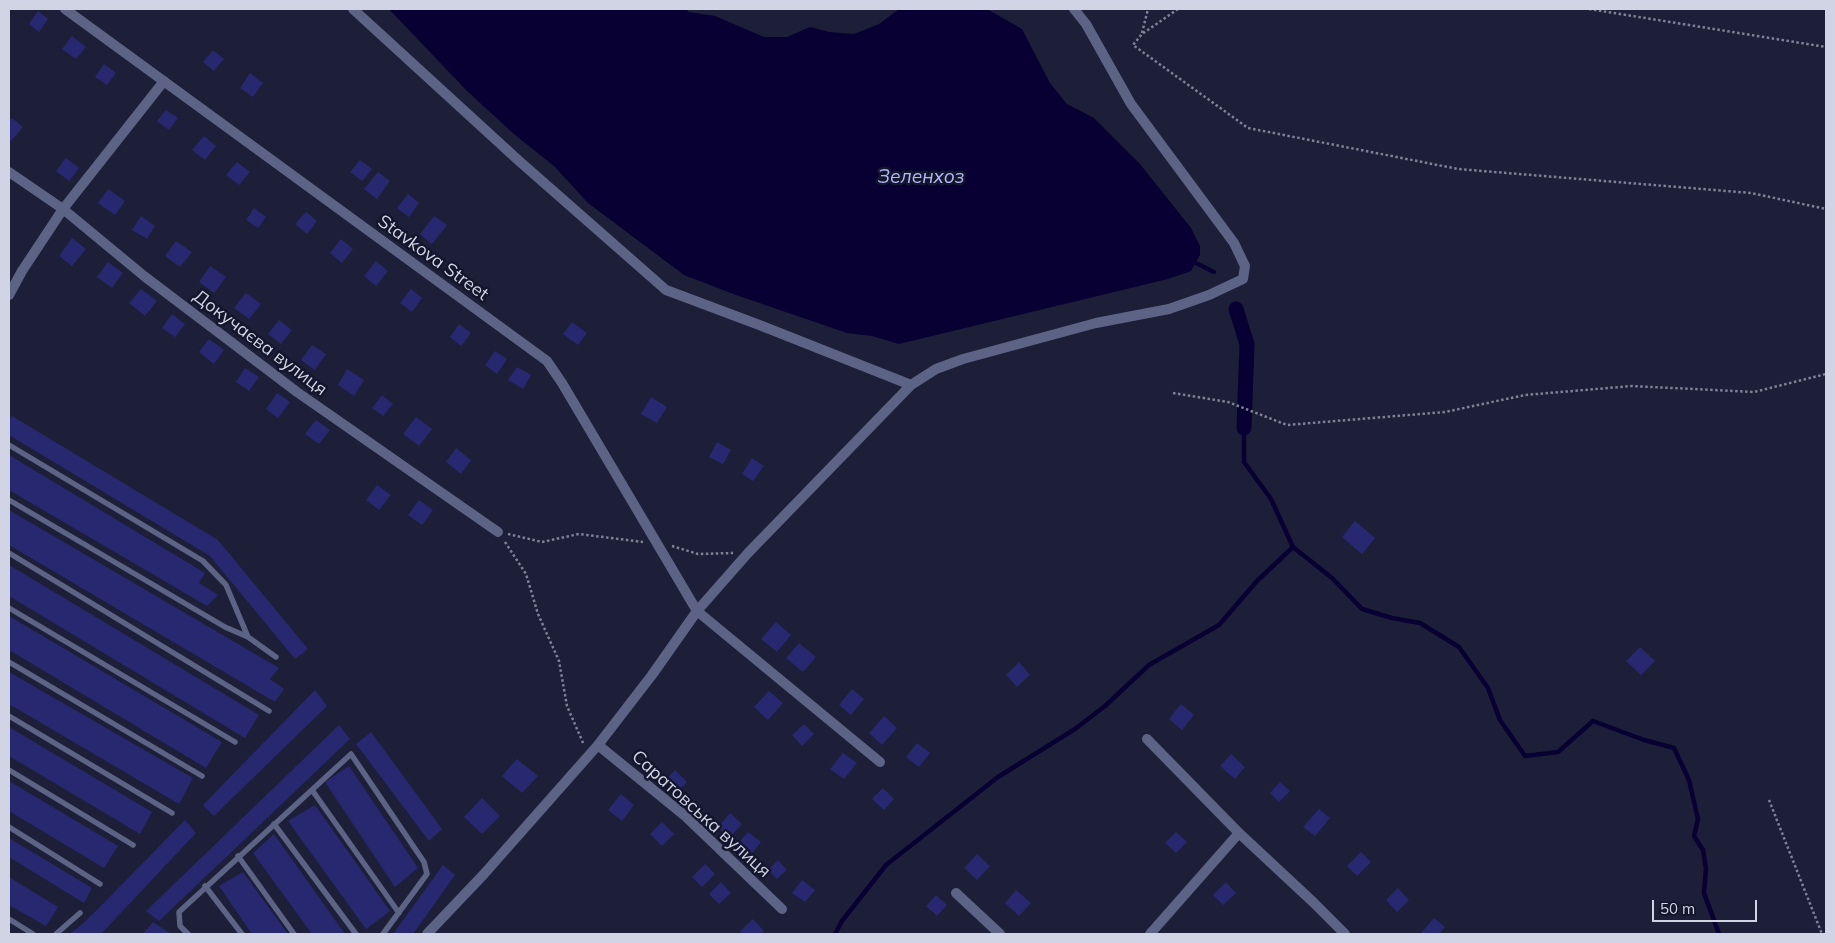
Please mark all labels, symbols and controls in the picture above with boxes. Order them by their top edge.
water label: Зеленхоз [878,166,964,188]
street label: Stavkova Street [373,211,493,305]
street label: Докучаєва вулиця [189,286,331,400]
street label: Саратовська вулиця [627,746,775,882]
scale bar [1655,890,1760,922]
text: 50 m [1660,899,1695,918]

